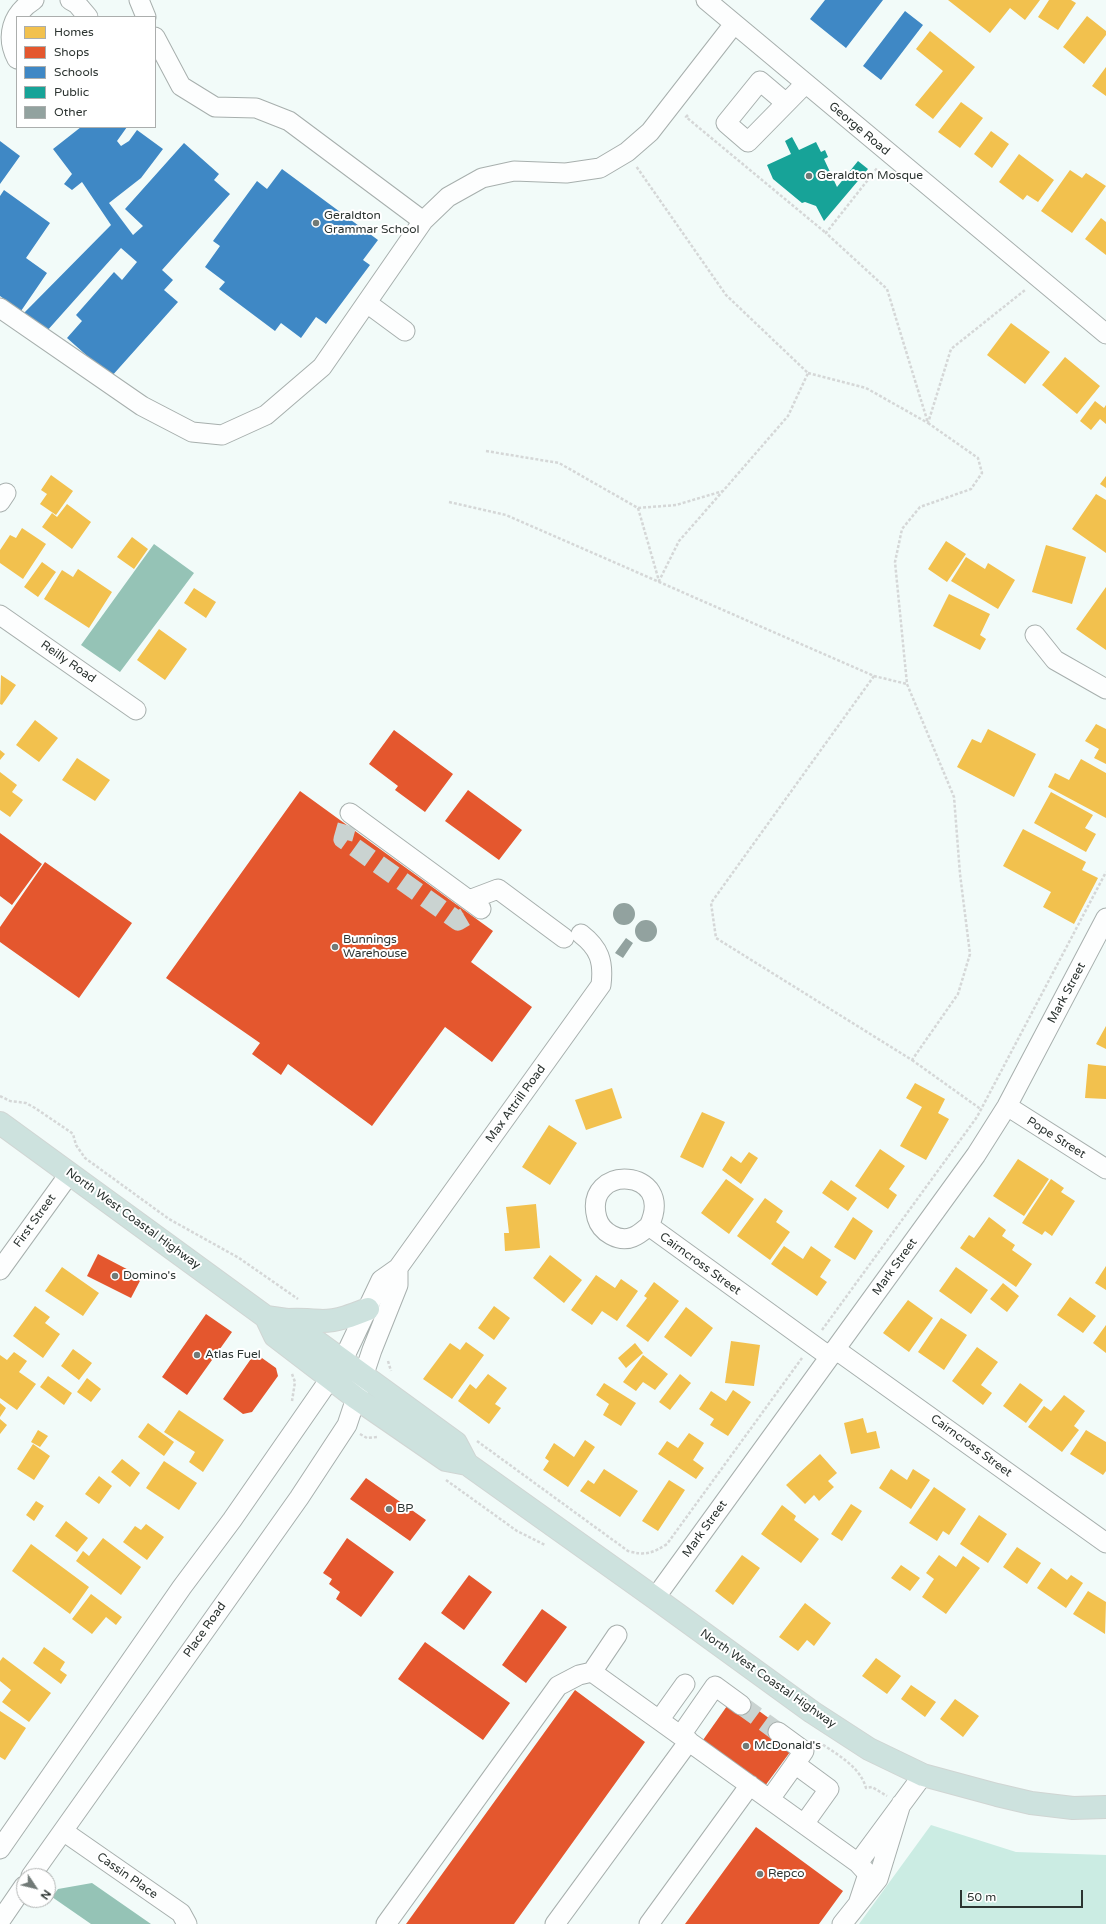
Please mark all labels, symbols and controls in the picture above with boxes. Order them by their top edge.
legend [16,16,156,128]
text: Homes [54,25,94,39]
text: Shops [54,45,89,59]
text: Schools [54,65,98,79]
text: Public [54,85,89,99]
street label: George Road [826,99,892,159]
text: Other [54,105,87,119]
place label: Geraldton Mosque [817,169,923,183]
marker: Geraldton Mosque [804,171,814,181]
place label: Geraldton Grammar School [324,209,420,237]
marker: Geraldton Grammar School [311,218,321,228]
street label: Reilly Road [38,638,98,686]
place label: Bunnings Warehouse [343,933,407,961]
marker: Bunnings Warehouse [330,942,340,952]
street label: Mark Street [1045,960,1089,1026]
street label: Max Attrill Road [483,1062,549,1146]
street label: Pope Street [1024,1114,1088,1162]
street label: North West Coastal Highway [63,1165,203,1273]
street label: First Street [11,1192,59,1250]
street label: Cairncross Street [657,1230,743,1298]
street label: Mark Street [870,1236,920,1298]
place label: Domino's [123,1269,176,1283]
marker: Domino's [110,1271,120,1281]
place label: Atlas Fuel [205,1348,261,1362]
marker: Atlas Fuel [192,1350,202,1360]
street label: Cairncross Street [928,1412,1014,1480]
street label: Mark Street [680,1498,730,1560]
place label: BP [397,1502,413,1516]
marker: BP [384,1504,394,1514]
street label: Place Road [181,1600,229,1660]
street label: North West Coastal Highway [697,1626,839,1732]
place label: McDonald's [754,1739,821,1753]
marker: McDonald's [741,1741,751,1751]
street label: Cassin Place [94,1850,160,1902]
place label: Repco [768,1867,805,1881]
north arrow [16,1868,56,1908]
marker: Repco [755,1869,765,1879]
scale bar [962,1882,1085,1908]
text: N [38,1887,53,1902]
text: 50 m [967,1890,996,1904]

